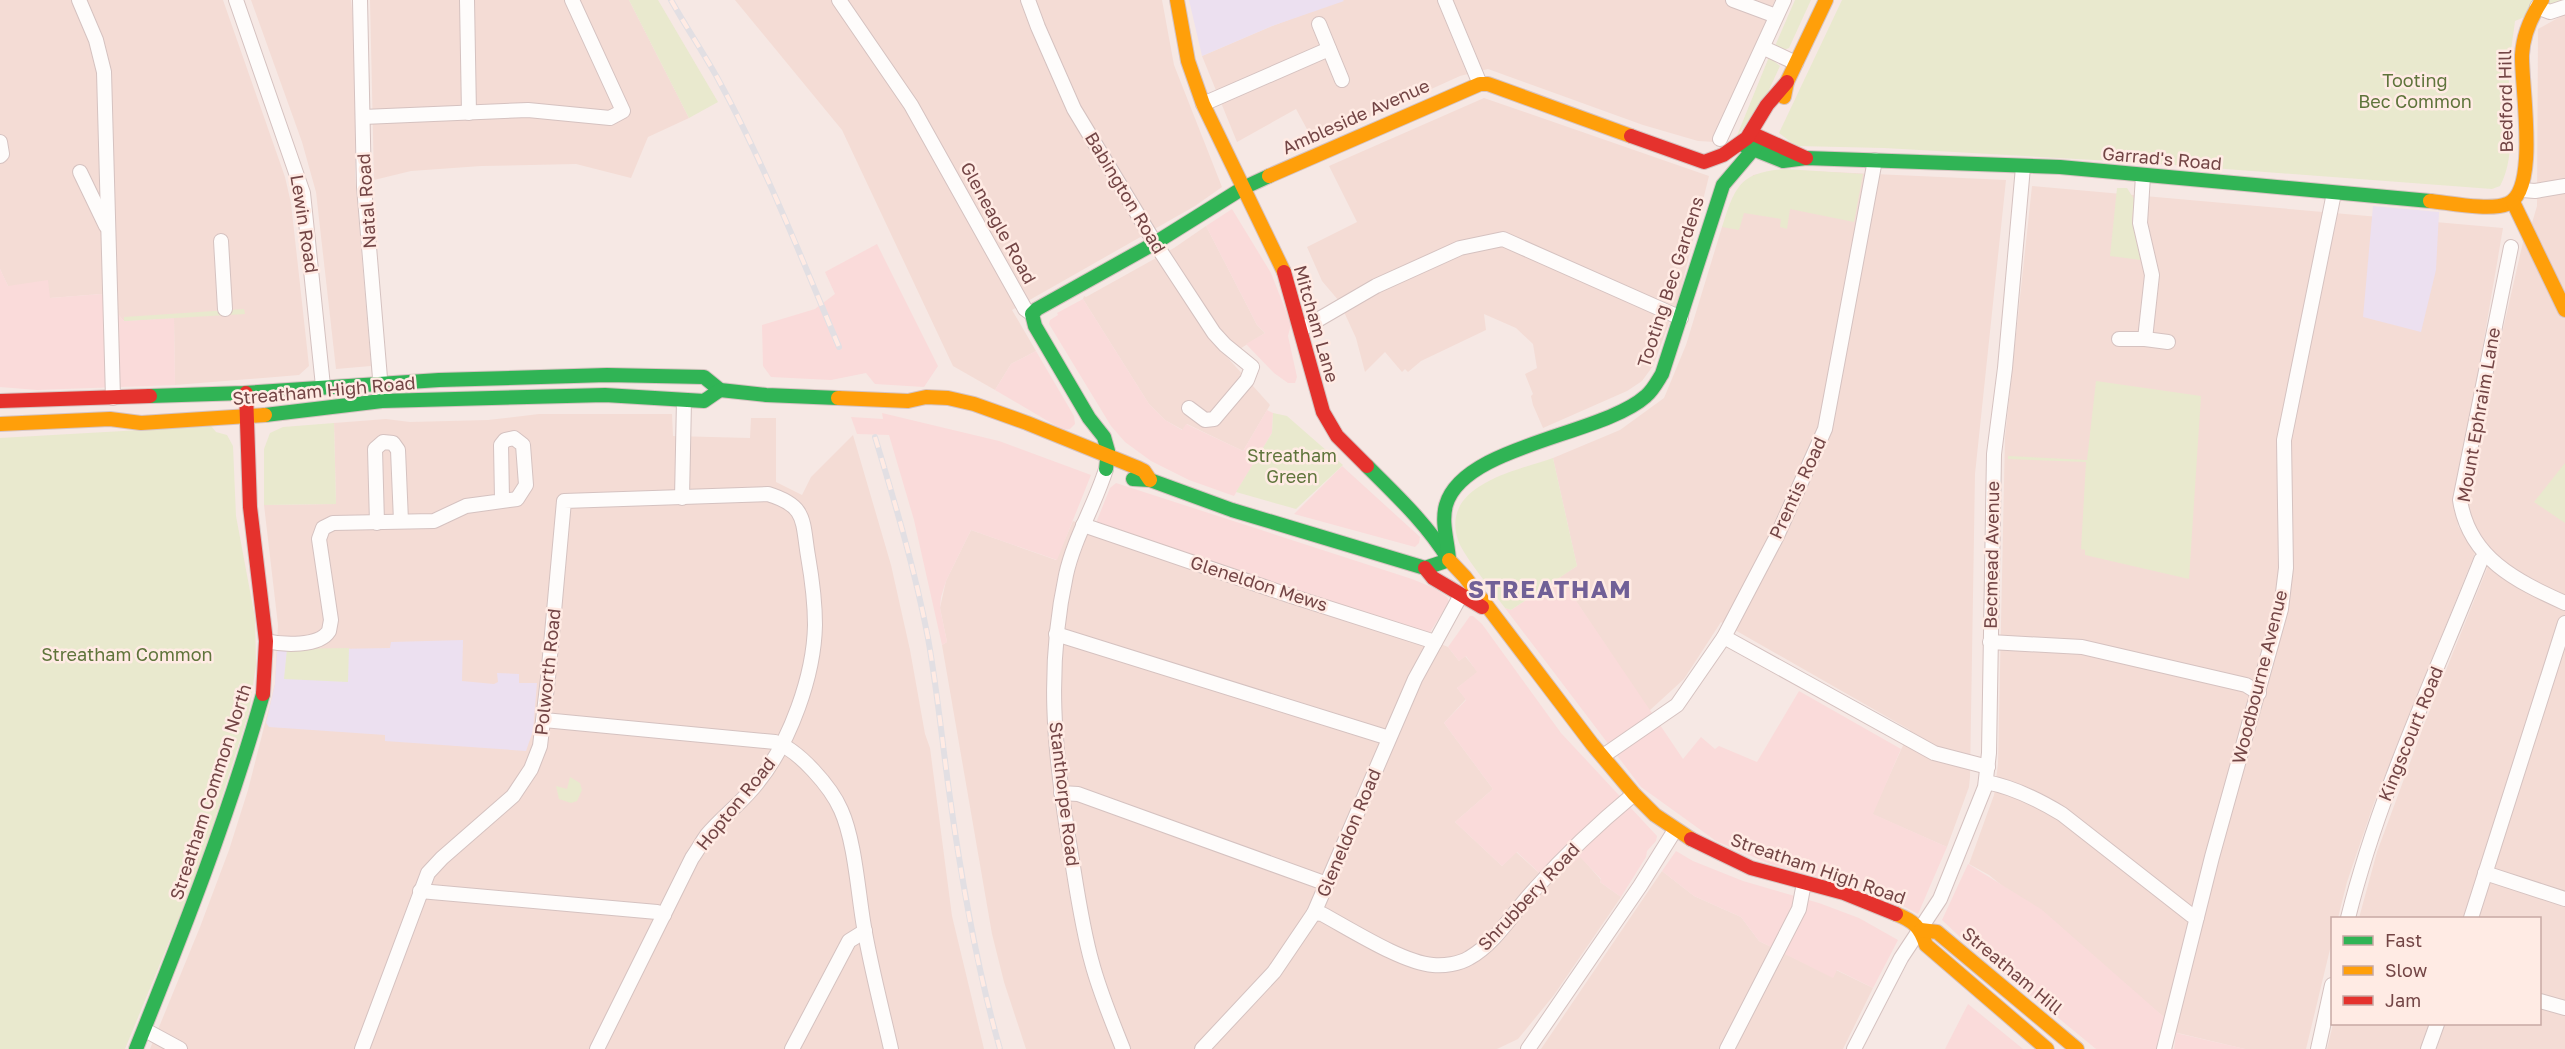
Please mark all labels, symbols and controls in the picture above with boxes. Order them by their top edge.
street label: Bedford Hill [2493,49,2517,153]
park label: Tooting Bec Common [2358,69,2472,112]
street label: Ambleside Avenue [1278,74,1433,158]
street label: Babington Road [1081,128,1171,257]
street label: Garrad's Road [2101,142,2223,174]
street label: Natal Road [352,153,380,249]
street label: Gleneagle Road [956,158,1041,287]
street label: Lewin Road [286,173,324,275]
street label: Tooting Bec Gardens [1632,193,1708,370]
street label: Mitcham Lane [1290,262,1344,385]
street label: Mount Ephraim Lane [2452,326,2504,504]
street label: Streatham High Road [231,371,416,409]
street label: Prentis Road [1764,433,1830,542]
park label: Streatham Green [1247,444,1337,487]
street label: Becmead Avenue [1979,481,2003,629]
street label: Gleneldon Mews [1188,550,1331,616]
district label: STREATHAM [1468,574,1632,603]
street label: Woodbourne Avenue [2227,587,2291,766]
street label: Polworth Road [529,607,565,736]
park label: Streatham Common [41,643,213,665]
street label: Kingscourt Road [2373,663,2447,804]
street label: Streatham Common North [165,681,255,903]
street label: Stanthorpe Road [1045,720,1085,867]
street label: Hopton Road [691,752,779,854]
street label: Gleneldon Road [1311,765,1385,900]
street label: Streatham High Road [1728,828,1909,908]
street label: Shrubbery Road [1473,838,1584,955]
legend [2331,917,2541,1025]
street label: Streatham Hill [1958,922,2068,1019]
text: Fast [2385,929,2422,951]
text: Slow [2385,959,2428,981]
text: Jam [2385,989,2421,1011]

